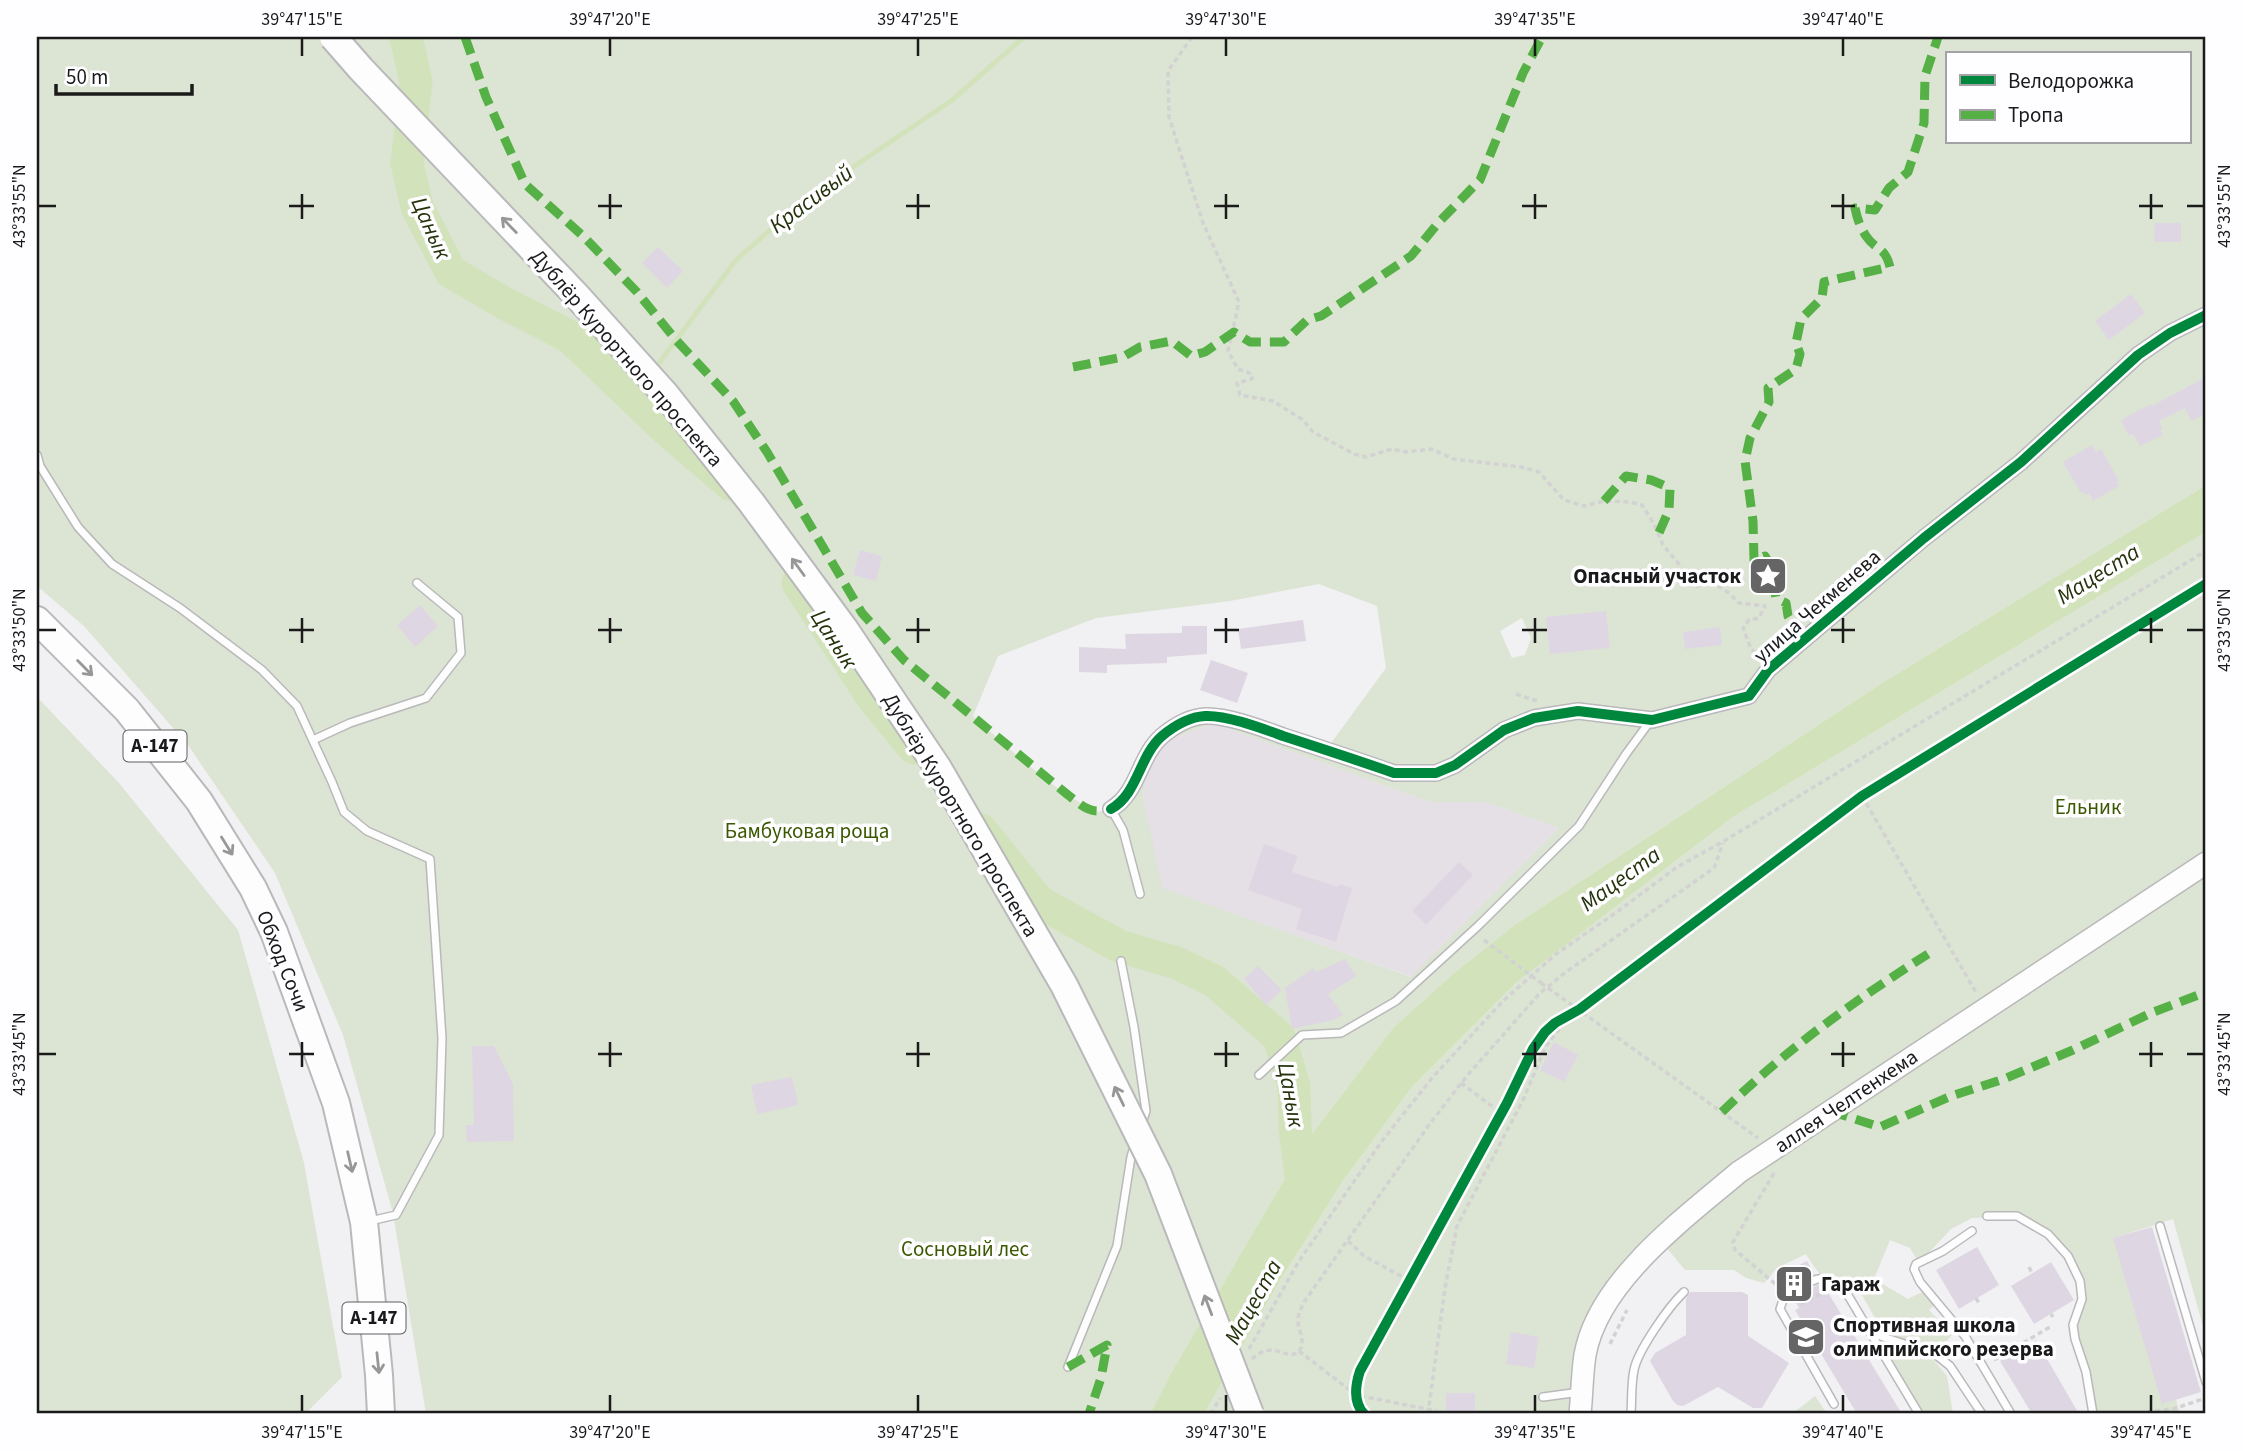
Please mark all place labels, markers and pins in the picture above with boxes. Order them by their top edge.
place icon: Опасный участок [1747,555,1789,597]
place label: Опасный участок [1573,561,1741,591]
building icon: Гараж [1773,1263,1815,1305]
place label: Гараж [1821,1269,1880,1299]
place label: Спортивная школа олимпийского резерва [1833,1310,2054,1364]
school or university icon: Спортивная школа олимпийского резерва [1785,1316,1827,1358]

